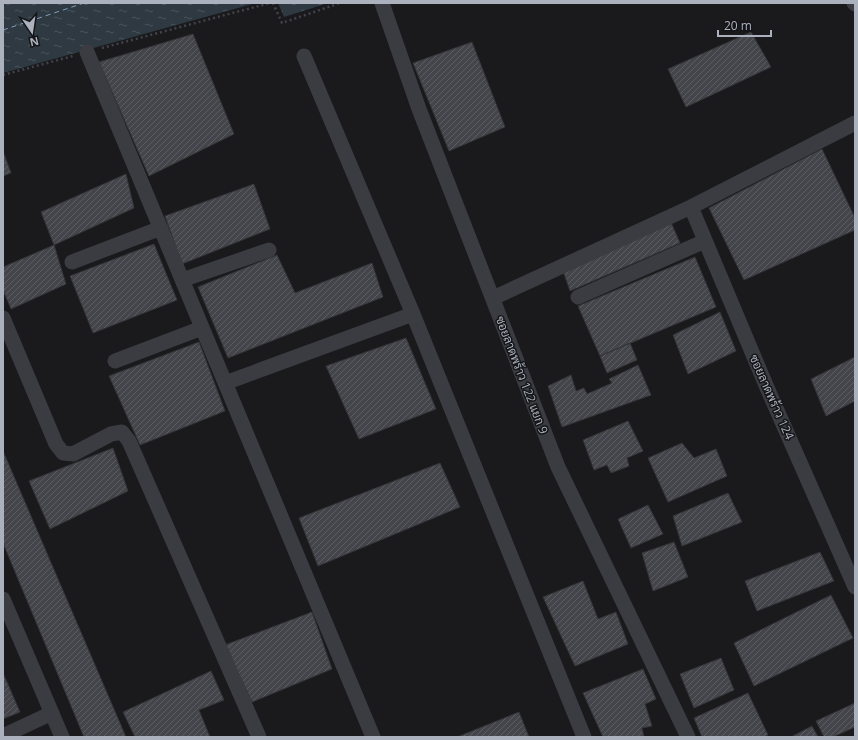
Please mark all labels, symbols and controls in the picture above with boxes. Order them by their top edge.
north arrow [12,12,52,52]
scale bar [718,12,771,38]
text: 20 m [724,17,752,34]
text: N [28,34,40,51]
street label: ซอยลาดพร้าว 122 แยก 9 [492,314,552,437]
street label: ซอยลาดพร้าว 124 [746,352,798,442]

